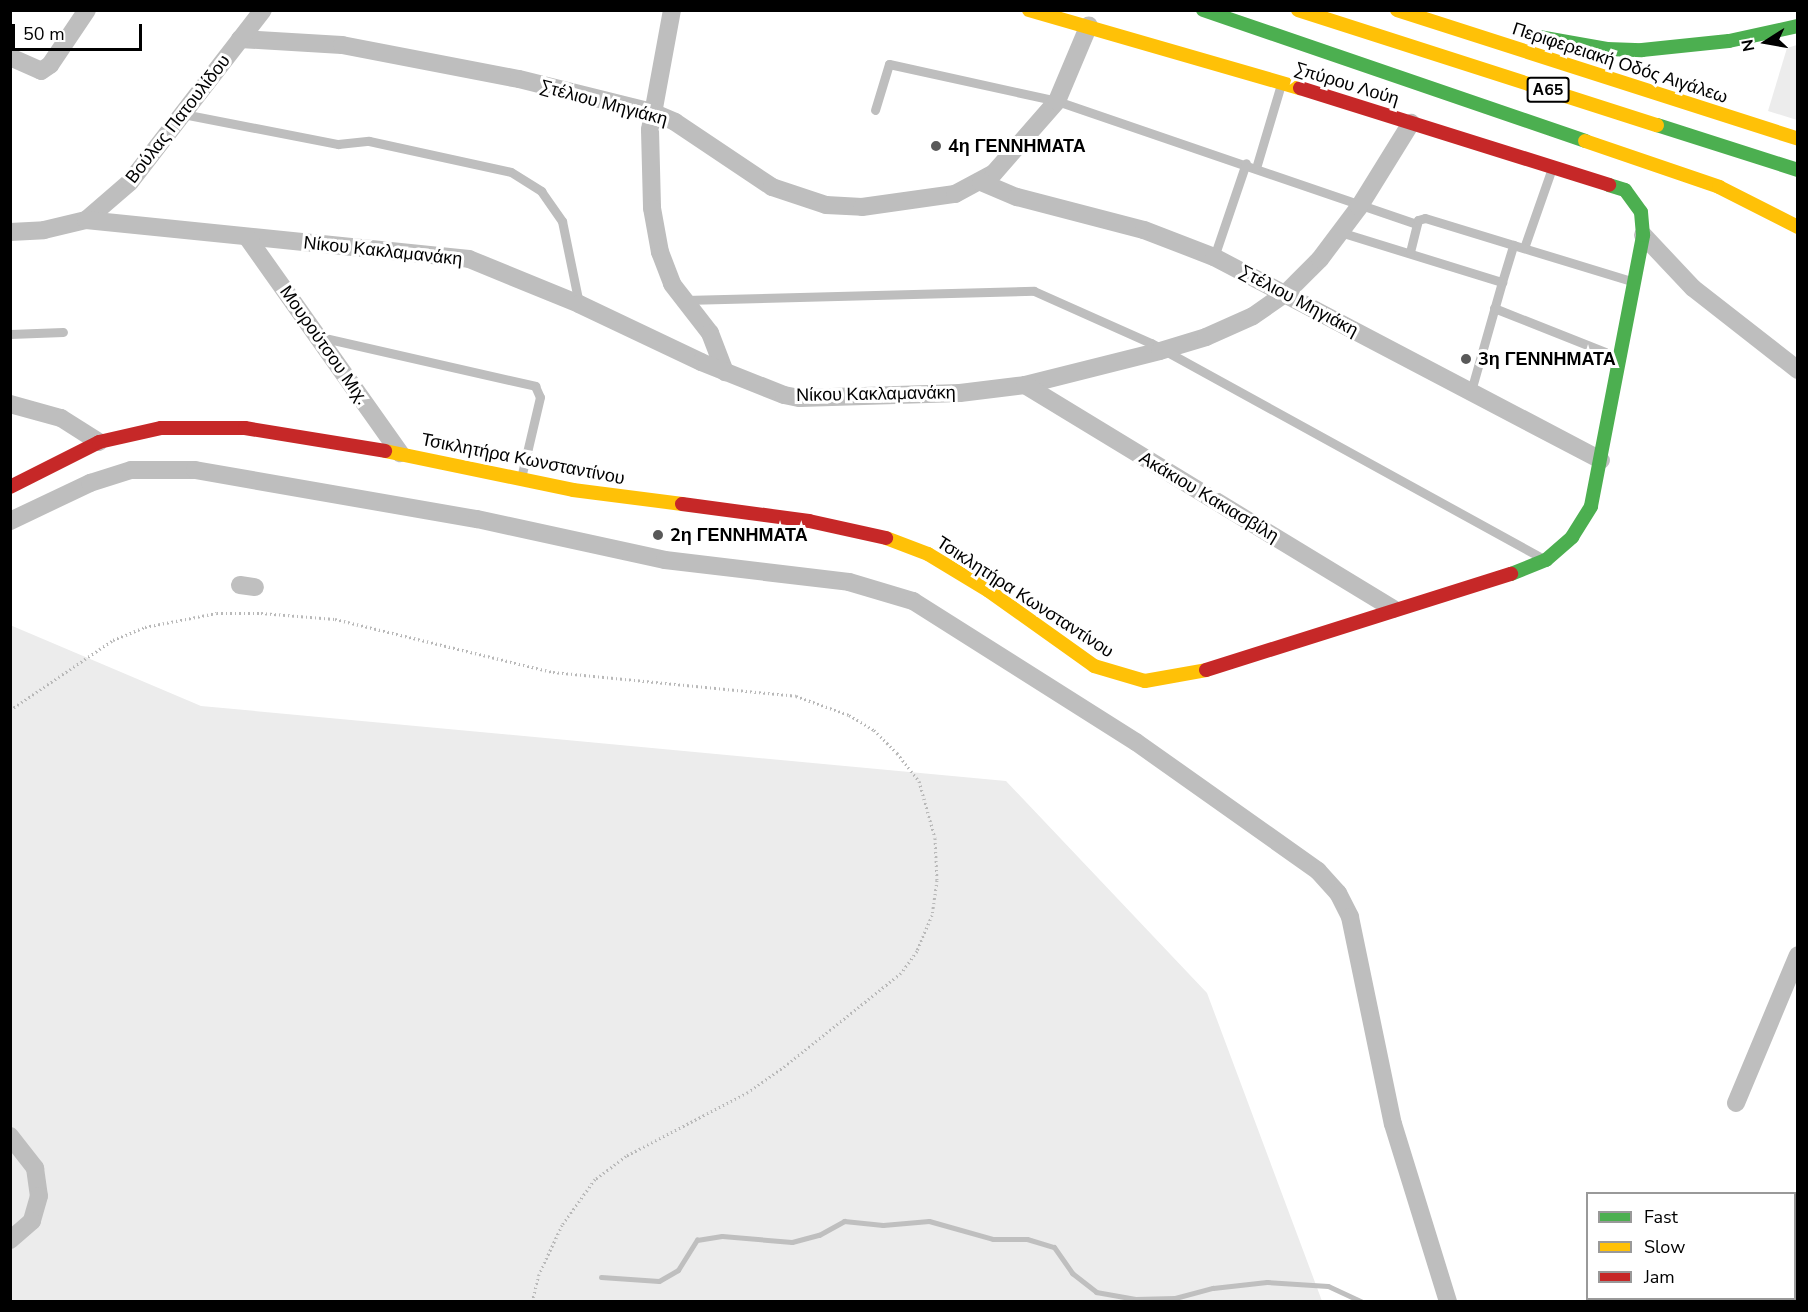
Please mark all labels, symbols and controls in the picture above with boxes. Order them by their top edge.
scale bar [15,12,146,50]
north arrow [1736,12,1796,72]
street label: Περιφερειακή Οδός Αιγάλεω [1510,18,1730,108]
text: 50 m [23,22,65,46]
text: N [1736,37,1760,53]
street label: Βούλας Πατουλίδου [121,50,235,188]
street label: Σπύρου Λούη [1292,58,1402,110]
street label: Στέλιου Μηγιάκη [538,76,670,130]
road number: Α65 [1526,77,1570,103]
place label: 4η ΓΕΝΝΗΜΑΤΑ [948,135,1086,157]
marker: 4η ΓΕΝΝΗΜΑΤΑ [929,139,943,153]
street label: Νίκου Κακλαμανάκη [303,232,463,270]
street label: Στέλιου Μηγιάκη [1236,261,1362,341]
street label: Μουρούτσου Μιχ. [275,281,373,409]
place label: 3η ΓΕΝΝΗΜΑΤΑ [1478,348,1616,370]
marker: 3η ΓΕΝΝΗΜΑΤΑ [1459,352,1473,366]
street label: Νίκου Κακλαμανάκη [796,382,956,406]
street label: Τσικλητήρα Κωνσταντίνου [419,429,627,489]
street label: Ακάκιου Κακιασβίλη [1135,447,1283,547]
place label: 2η ΓΕΝΝΗΜΑΤΑ [670,524,808,546]
marker: 2η ΓΕΝΝΗΜΑΤΑ [651,528,665,542]
street label: Τσικλητήρα Κωνσταντίνου [932,532,1118,662]
legend [1586,1192,1796,1300]
text: Fast [1644,1205,1678,1229]
text: Slow [1644,1235,1685,1259]
text: Jam [1644,1265,1675,1289]

